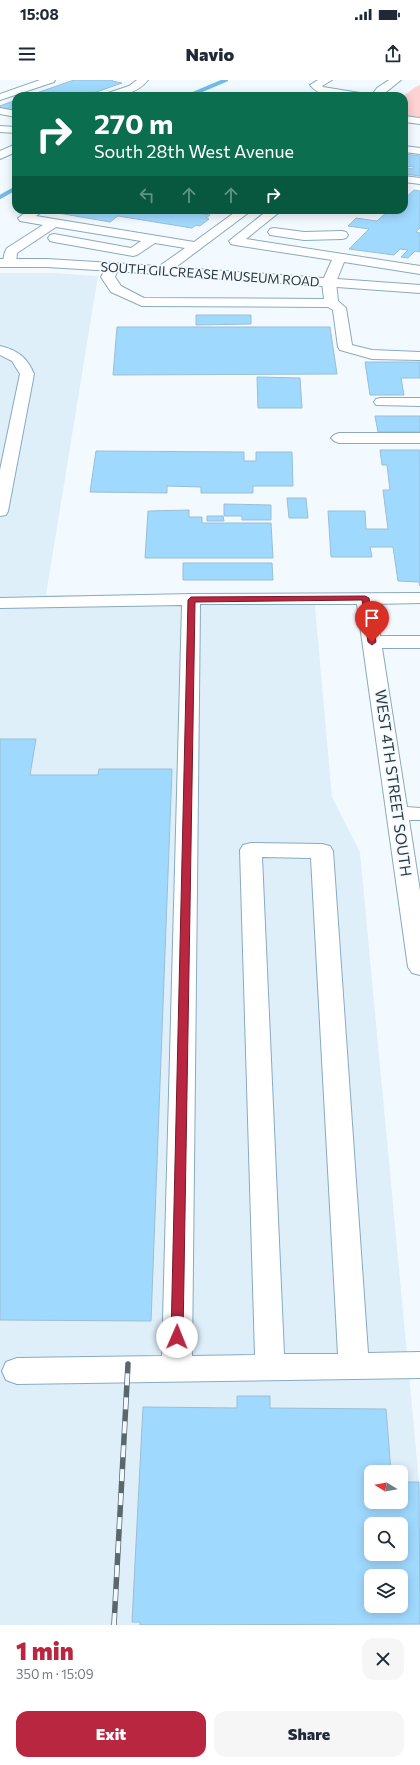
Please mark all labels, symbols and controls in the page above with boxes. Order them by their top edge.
text: 15:08 [20,5,59,23]
icon: menu [16,43,38,65]
text: Navio [186,43,234,65]
icon: share [382,43,404,65]
text: 270 m [94,106,173,140]
icon: right [28,108,80,160]
text: South 28th West Avenue [94,140,294,162]
icon: left [136,184,158,206]
icon: ahead [178,184,200,206]
icon: ahead [220,184,242,206]
icon: right [262,184,284,206]
street label: SOUTH GILCREASE MUSEUM ROAD [100,258,320,290]
pin [355,601,389,642]
icon: arrive [361,607,383,629]
street label: WEST 4TH STREET SOUTH [372,688,416,878]
position arrow [156,1316,198,1358]
north arrow [364,1465,408,1509]
map controls [364,1465,408,1613]
button: search [364,1517,408,1561]
button: layers [364,1569,408,1613]
text: 1 min [16,1636,74,1665]
button: close [362,1638,404,1680]
text: 350 m · 15:09 [16,1666,94,1682]
button: Exit [16,1711,206,1757]
button: Share [214,1711,404,1757]

